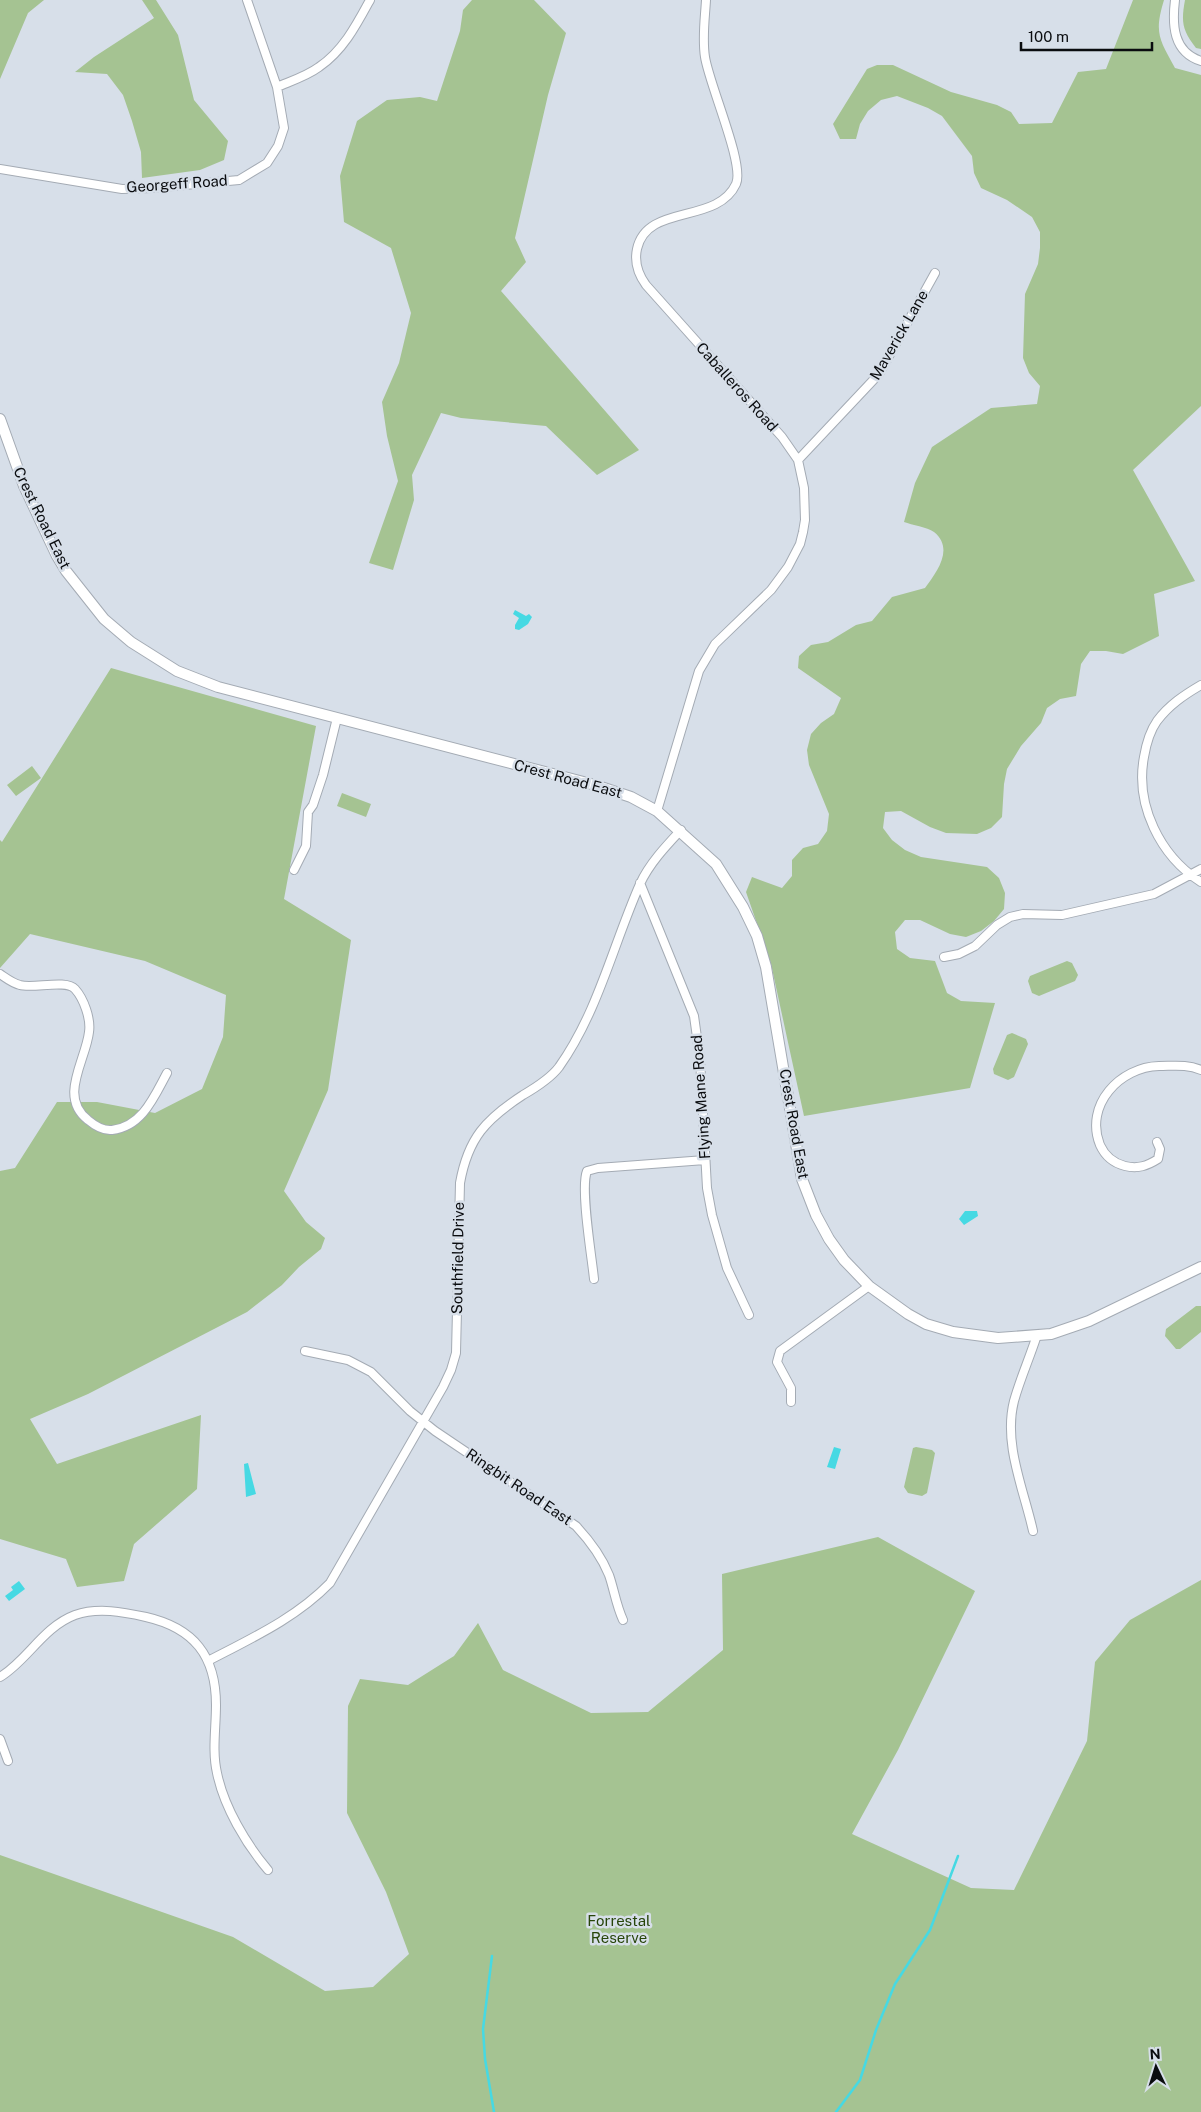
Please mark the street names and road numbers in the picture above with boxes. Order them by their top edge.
street label: Georgeff Road [126,171,228,196]
street label: Maverick Lane [866,287,931,383]
street label: Caballeros Road [693,339,782,435]
street label: Crest Road East [10,464,75,572]
street label: Crest Road East [512,756,624,801]
street label: Flying Mane Road [688,1034,713,1160]
street label: Crest Road East [776,1068,813,1180]
street label: Southfield Drive [448,1202,467,1314]
street label: Ringbit Road East [463,1445,576,1528]

